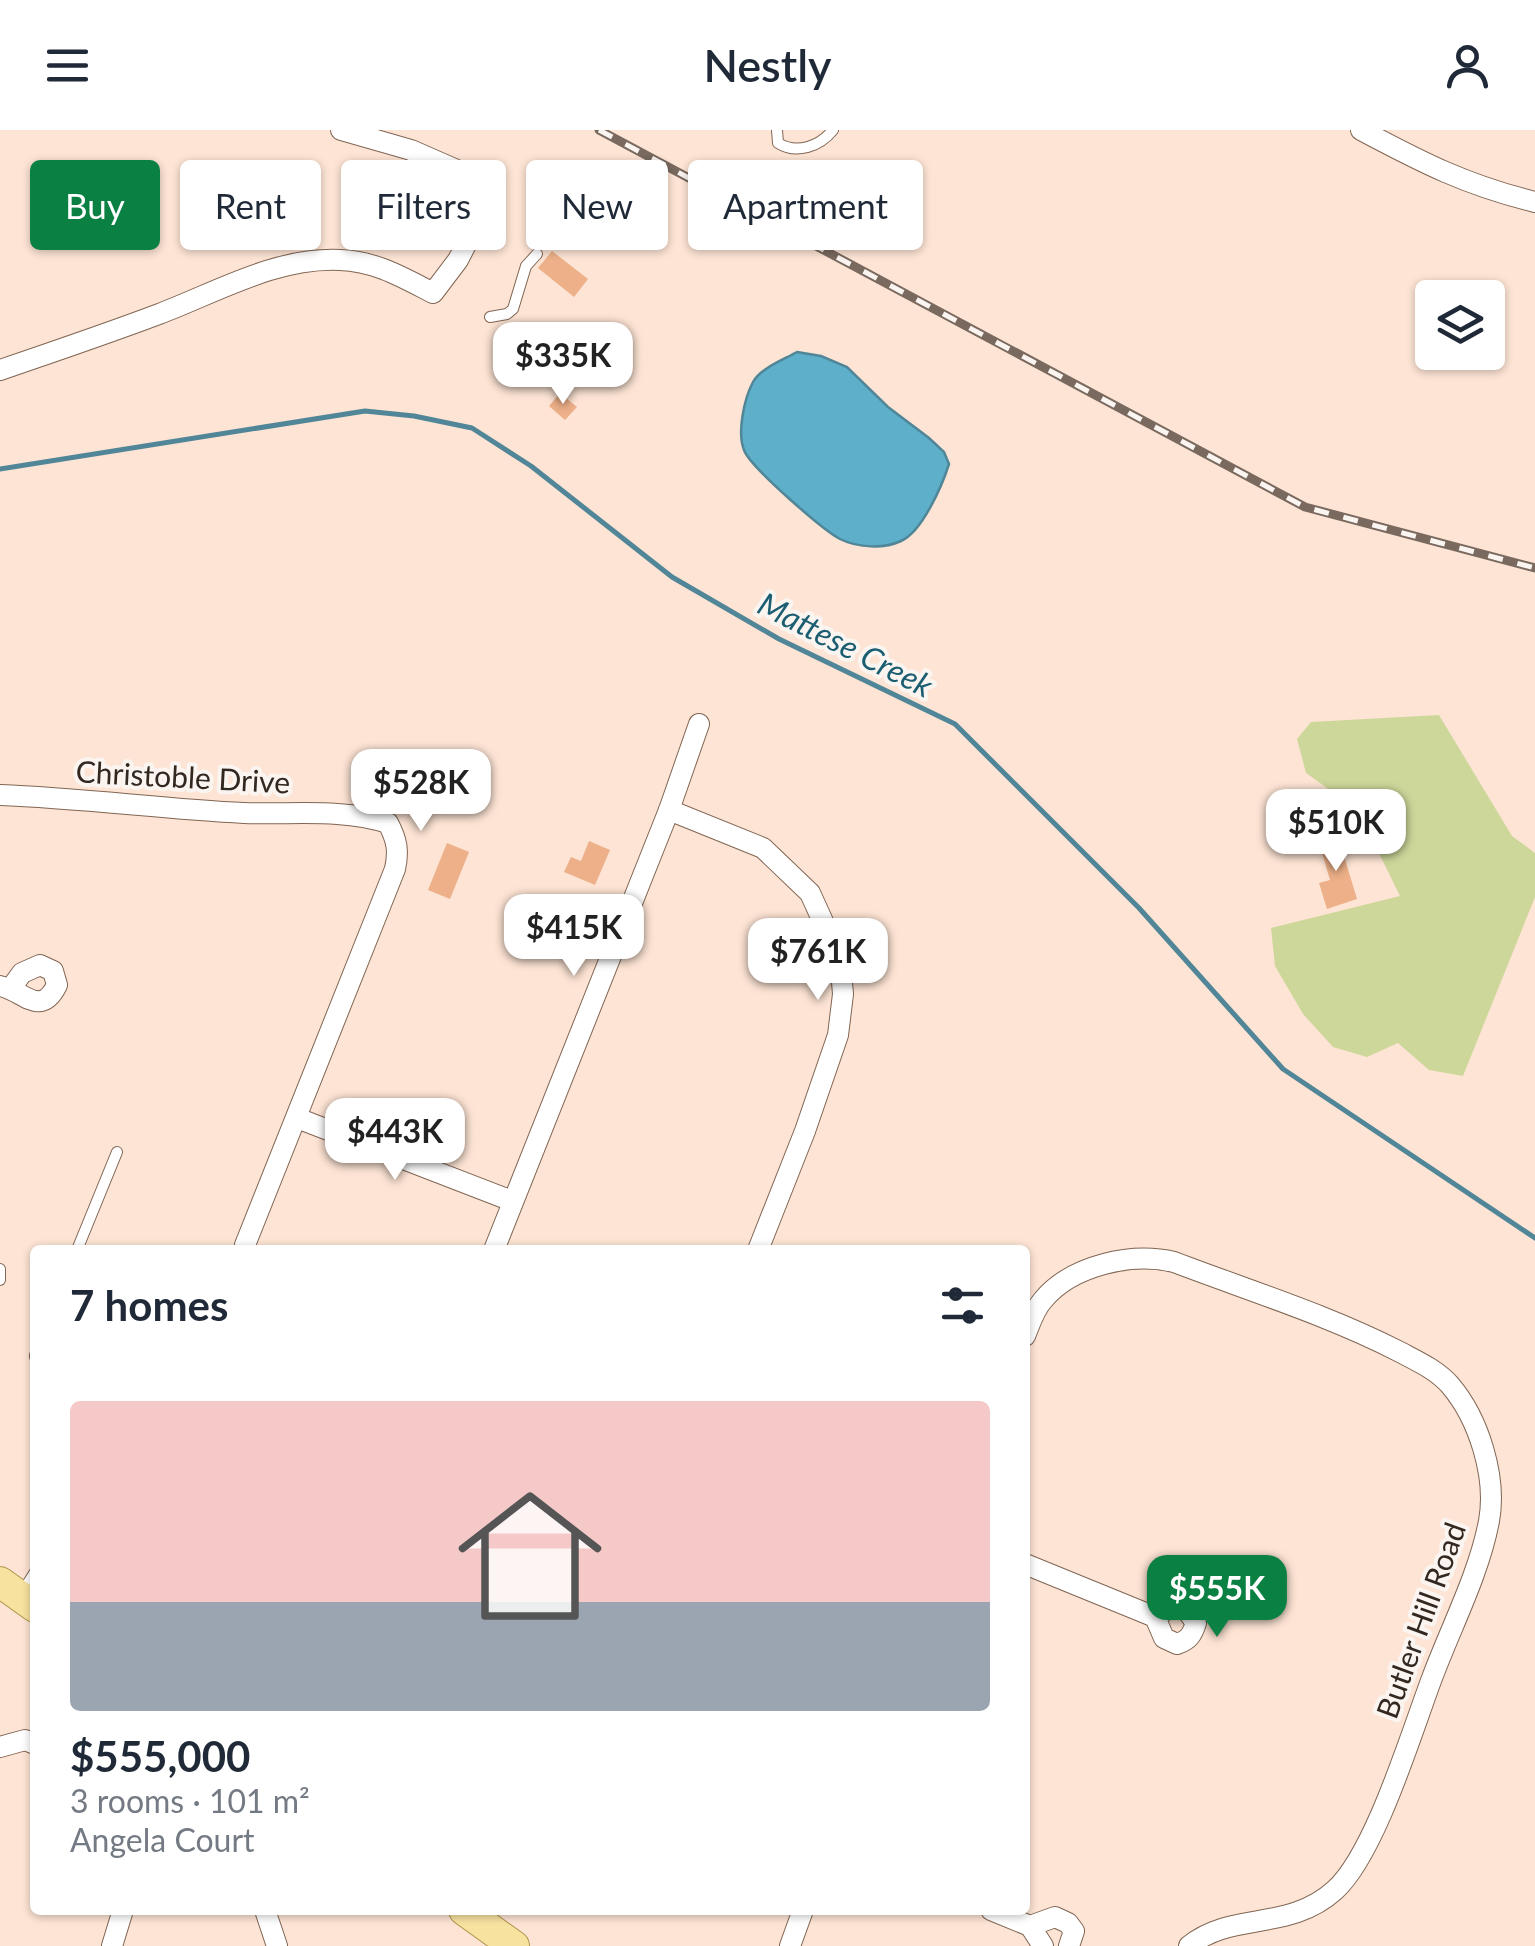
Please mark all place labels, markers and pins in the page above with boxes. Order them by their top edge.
pin: $335K [493,322,633,407]
pin: $528K [351,749,491,834]
pin: $510K [1266,789,1406,874]
pin: $415K [504,894,644,979]
pin: $761K [748,918,888,1003]
pin: $443K [325,1098,465,1183]
pin: $555K [1147,1555,1287,1640]

